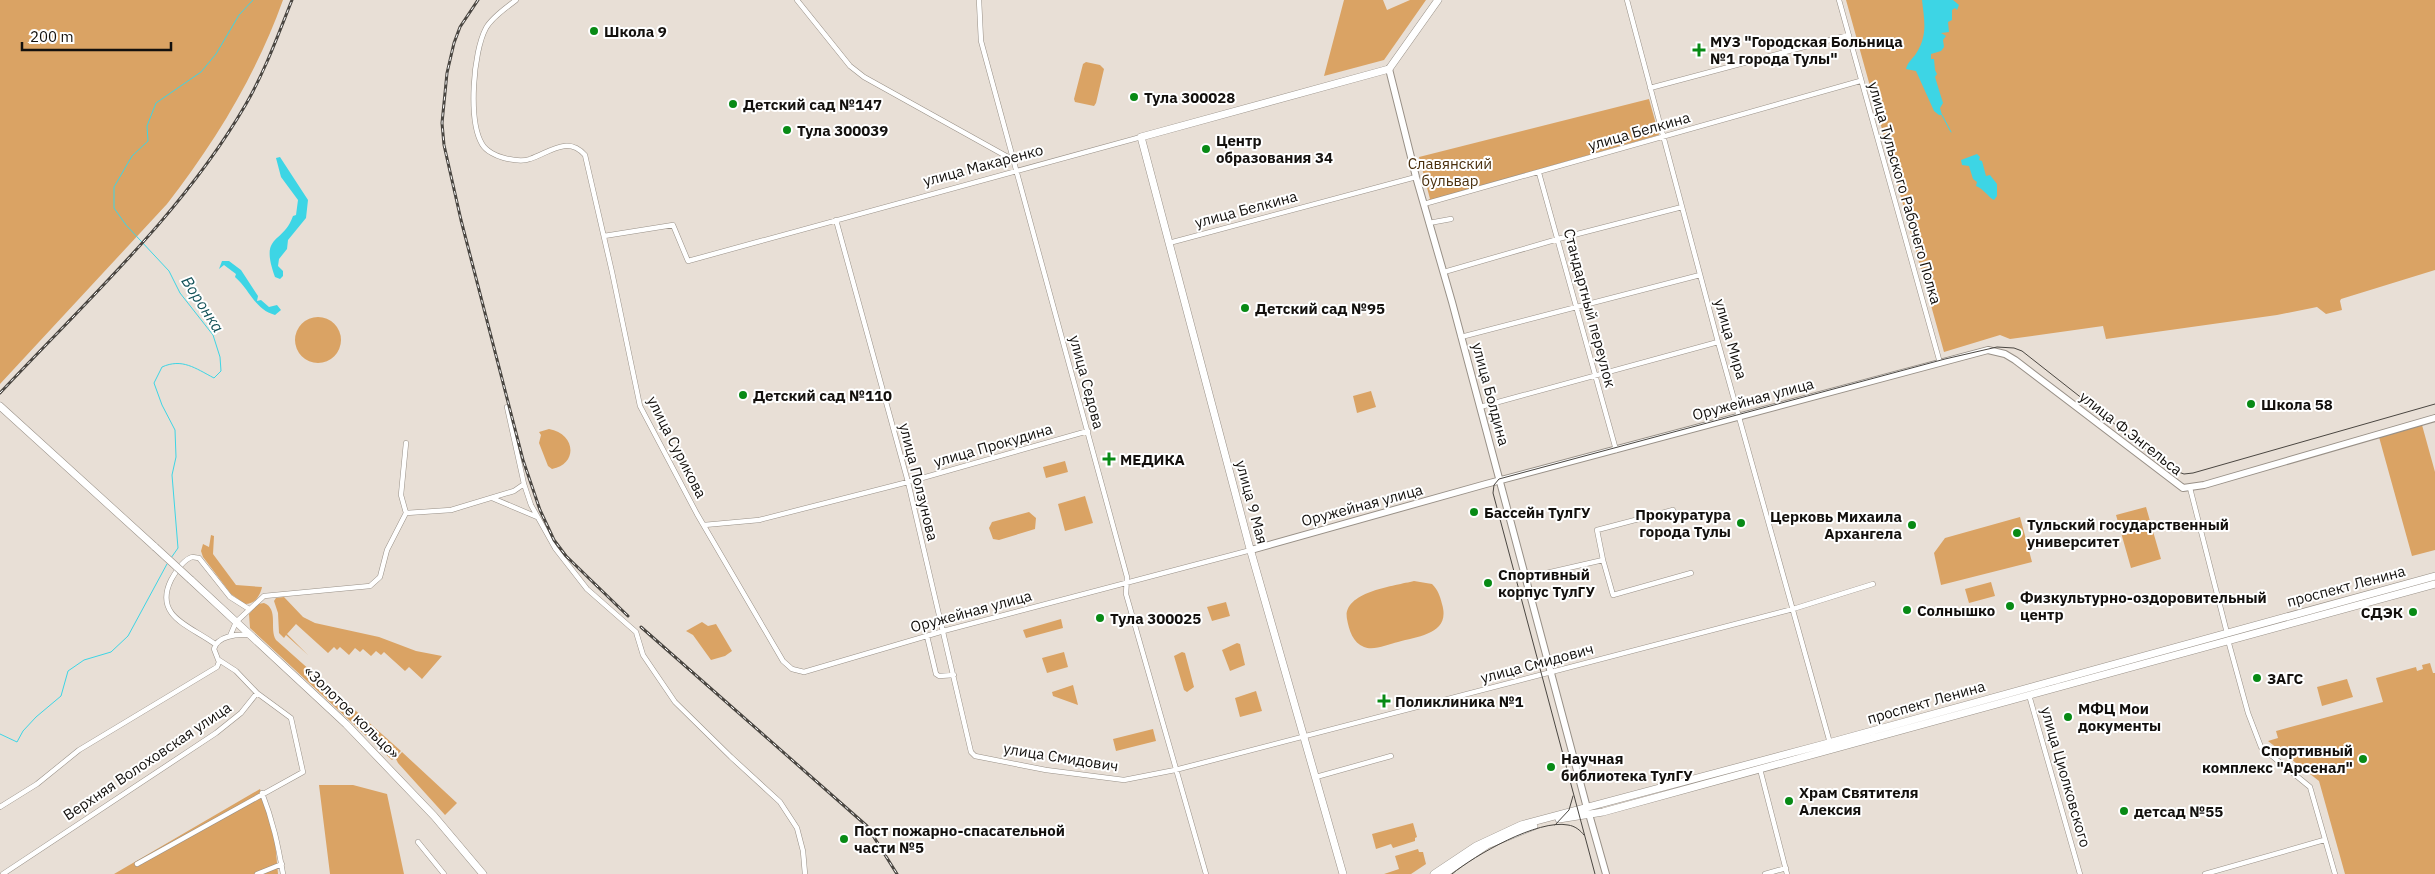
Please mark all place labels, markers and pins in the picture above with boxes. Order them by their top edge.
place label: Школа 9 [604,22,667,41]
marker: Школа 9 [588,25,600,37]
place label: МУЗ "Городская Больница №1 города Тулы" [1710,32,1903,68]
marker: МУЗ "Городская Больница №1 города Тулы" [1692,43,1706,57]
place label: Тула 300028 [1144,88,1235,107]
marker: Тула 300028 [1128,91,1140,103]
place label: Детский сад №147 [743,95,882,114]
marker: Детский сад №147 [727,98,739,110]
place label: Тула 300039 [797,121,888,140]
marker: Тула 300039 [781,124,793,136]
place label: Центр образования 34 [1216,131,1333,167]
marker: Центр образования 34 [1200,143,1212,155]
place label: Детский сад №95 [1255,299,1385,318]
marker: Детский сад №95 [1239,302,1251,314]
place label: Детский сад №110 [753,386,892,405]
marker: Детский сад №110 [737,389,749,401]
place label: Школа 58 [2261,395,2333,414]
marker: Школа 58 [2245,398,2257,410]
place label: МЕДИКА [1120,450,1185,469]
marker: МЕДИКА [1102,452,1116,466]
place label: Бассейн ТулГУ [1484,503,1591,522]
place label: Прокуратура города Тулы [1635,505,1731,541]
marker: Бассейн ТулГУ [1468,506,1480,518]
place label: Церковь Михаила Архангела [1770,507,1902,543]
place label: Тульский государственный университет [2027,515,2229,551]
marker: Прокуратура города Тулы [1735,517,1747,529]
marker: Церковь Михаила Архангела [1906,519,1918,531]
marker: Тульский государственный университет [2011,527,2023,539]
place label: Спортивный корпус ТулГУ [1498,565,1595,601]
marker: Спортивный корпус ТулГУ [1482,577,1494,589]
place label: Физкультурно-оздоровительный центр [2020,588,2267,624]
marker: Физкультурно-оздоровительный центр [2004,600,2016,612]
place label: Солнышко [1917,601,1995,620]
place label: СДЭК [2361,603,2403,622]
marker: Солнышко [1901,604,1913,616]
marker: СДЭК [2407,606,2419,618]
place label: Тула 300025 [1110,609,1201,628]
marker: Тула 300025 [1094,612,1106,624]
place label: ЗАГС [2267,669,2304,688]
marker: ЗАГС [2251,672,2263,684]
place label: Поликлиника №1 [1395,692,1524,711]
marker: Поликлиника №1 [1377,694,1391,708]
place label: МФЦ Мои документы [2078,699,2161,735]
marker: МФЦ Мои документы [2062,711,2074,723]
place label: Спортивный комплекс "Арсенал" [2202,741,2353,777]
place label: Научная библиотека ТулГУ [1561,749,1693,785]
marker: Спортивный комплекс "Арсенал" [2357,753,2369,765]
marker: Научная библиотека ТулГУ [1545,761,1557,773]
place label: Храм Святителя Алексия [1799,783,1919,819]
marker: Храм Святителя Алексия [1783,795,1795,807]
place label: детсад №55 [2134,802,2223,821]
marker: детсад №55 [2118,805,2130,817]
place label: Пост пожарно-спасательной части №5 [854,821,1065,857]
marker: Пост пожарно-спасательной части №5 [838,833,850,845]

